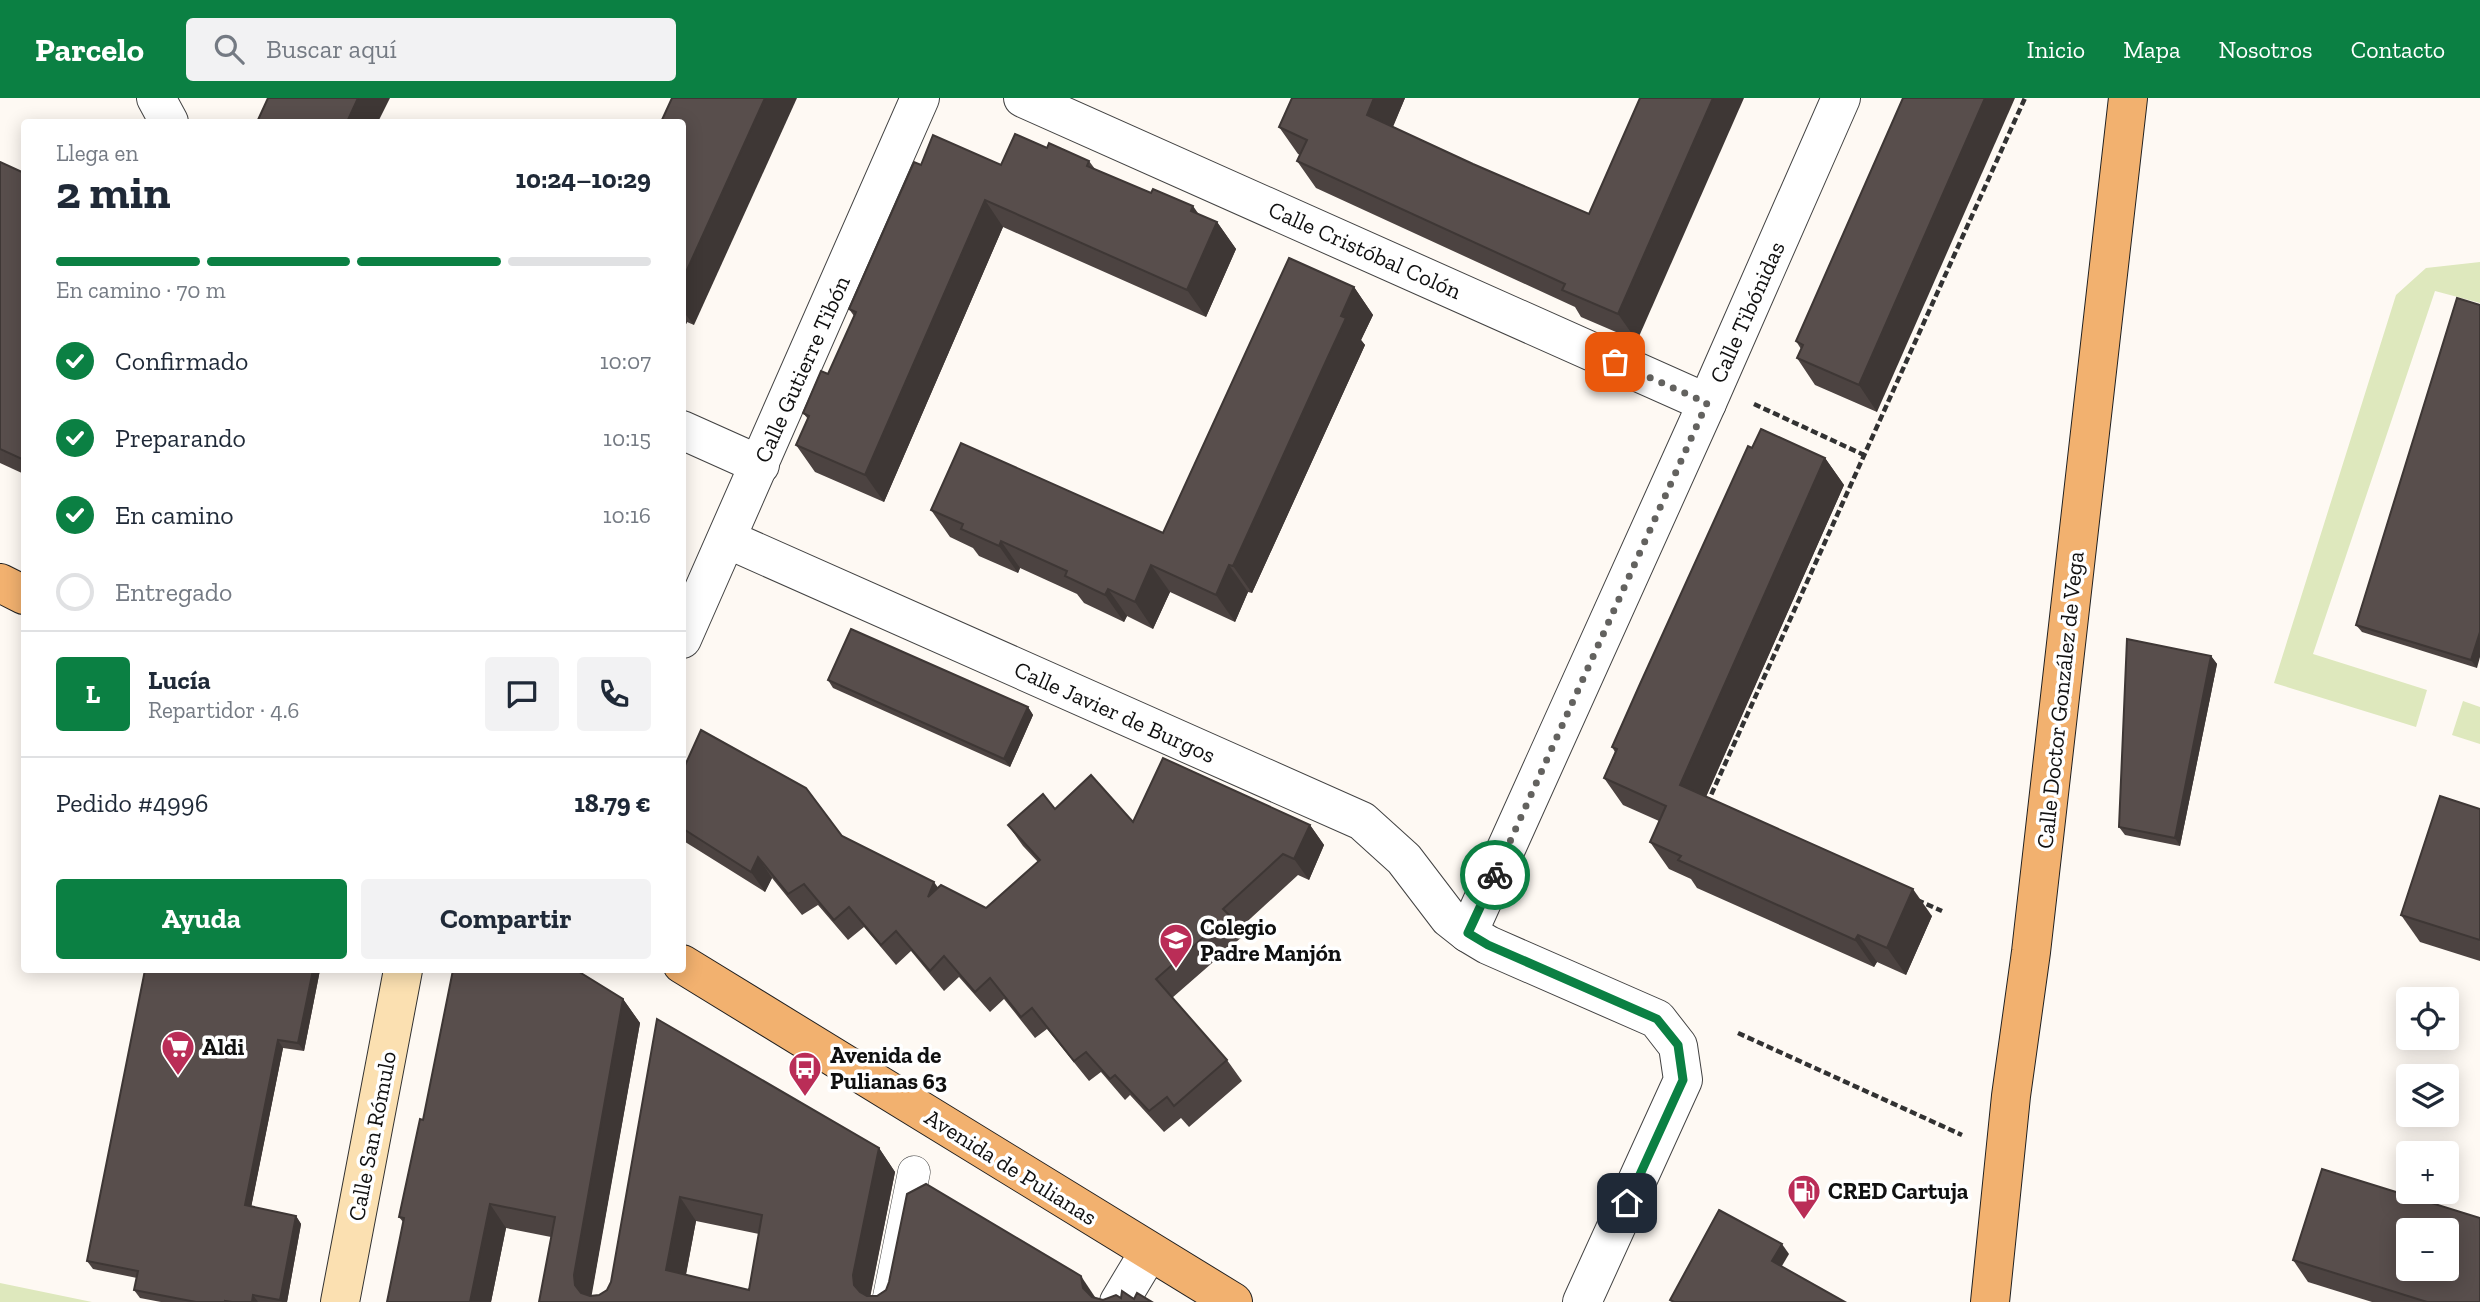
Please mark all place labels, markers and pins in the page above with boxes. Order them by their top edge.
pin [1585,332,1645,392]
place label: Colegio Padre Manjón [1200,913,1342,967]
school or university icon: Colegio Padre Manjón [1157,921,1195,970]
supermarket icon: Aldi [159,1028,197,1077]
place label: Aldi [202,1033,244,1061]
place label: Avenida de Pulianas 63 [830,1041,947,1095]
bus stop icon: Avenida de Pulianas 63 [786,1049,824,1098]
fuel station icon: CRED Cartuja [1785,1172,1823,1221]
pin [1597,1173,1657,1233]
place label: CRED Cartuja [1828,1177,1969,1205]

